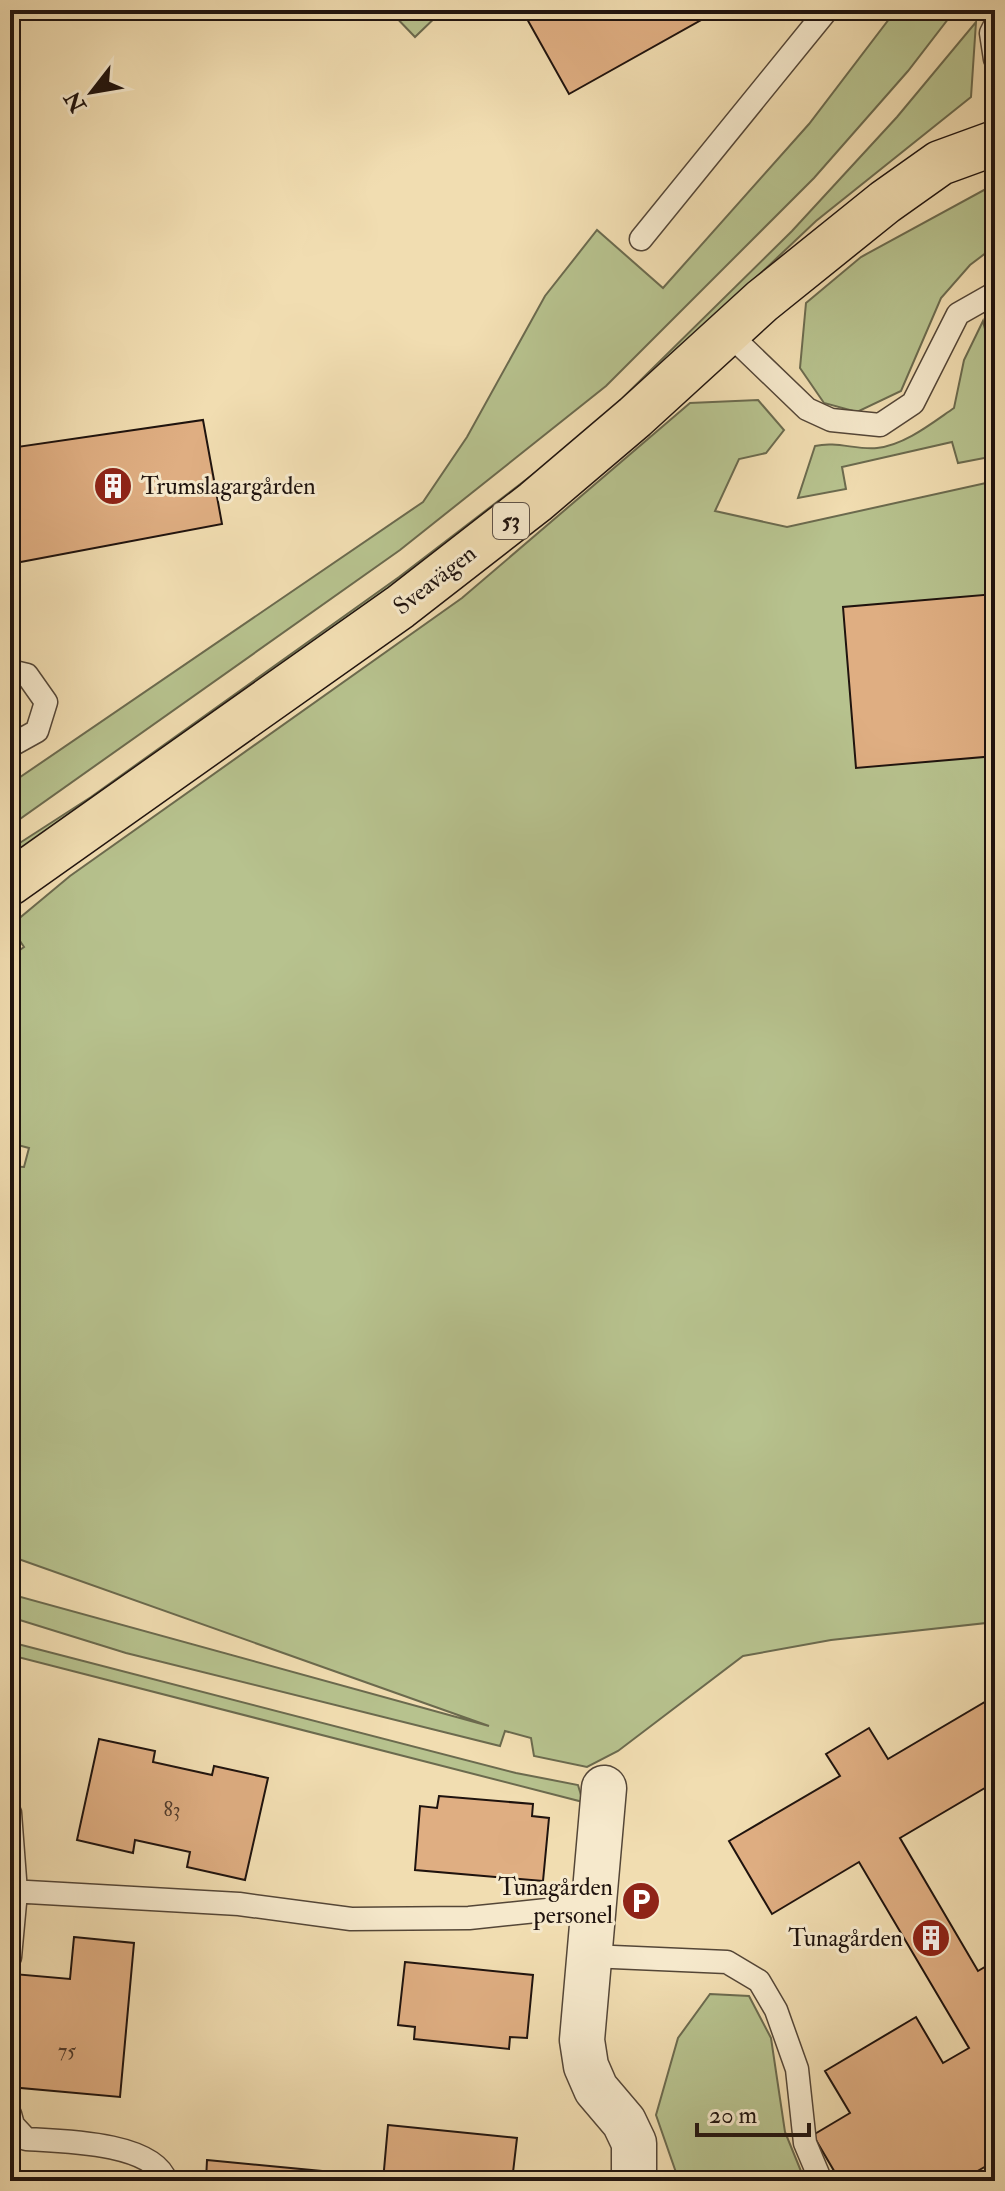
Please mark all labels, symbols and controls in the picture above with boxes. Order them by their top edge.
north arrow [52,52,132,132]
text: N [58,86,93,118]
building icon: Trumslagargården [92,465,134,507]
place label: Trumslagargården [141,471,316,502]
road number: 53 [493,503,529,539]
street label: Sveavägen [387,538,483,622]
house number: 83 [163,1797,181,1822]
place label: Tunagården personel [498,1872,613,1931]
parking icon: Tunagården personel [620,1880,662,1922]
building icon: Tunagården [910,1917,952,1959]
place label: Tunagården [788,1923,903,1954]
house number: 75 [58,2038,76,2063]
scale bar [697,2087,809,2137]
text: 20 m [709,2100,758,2131]

